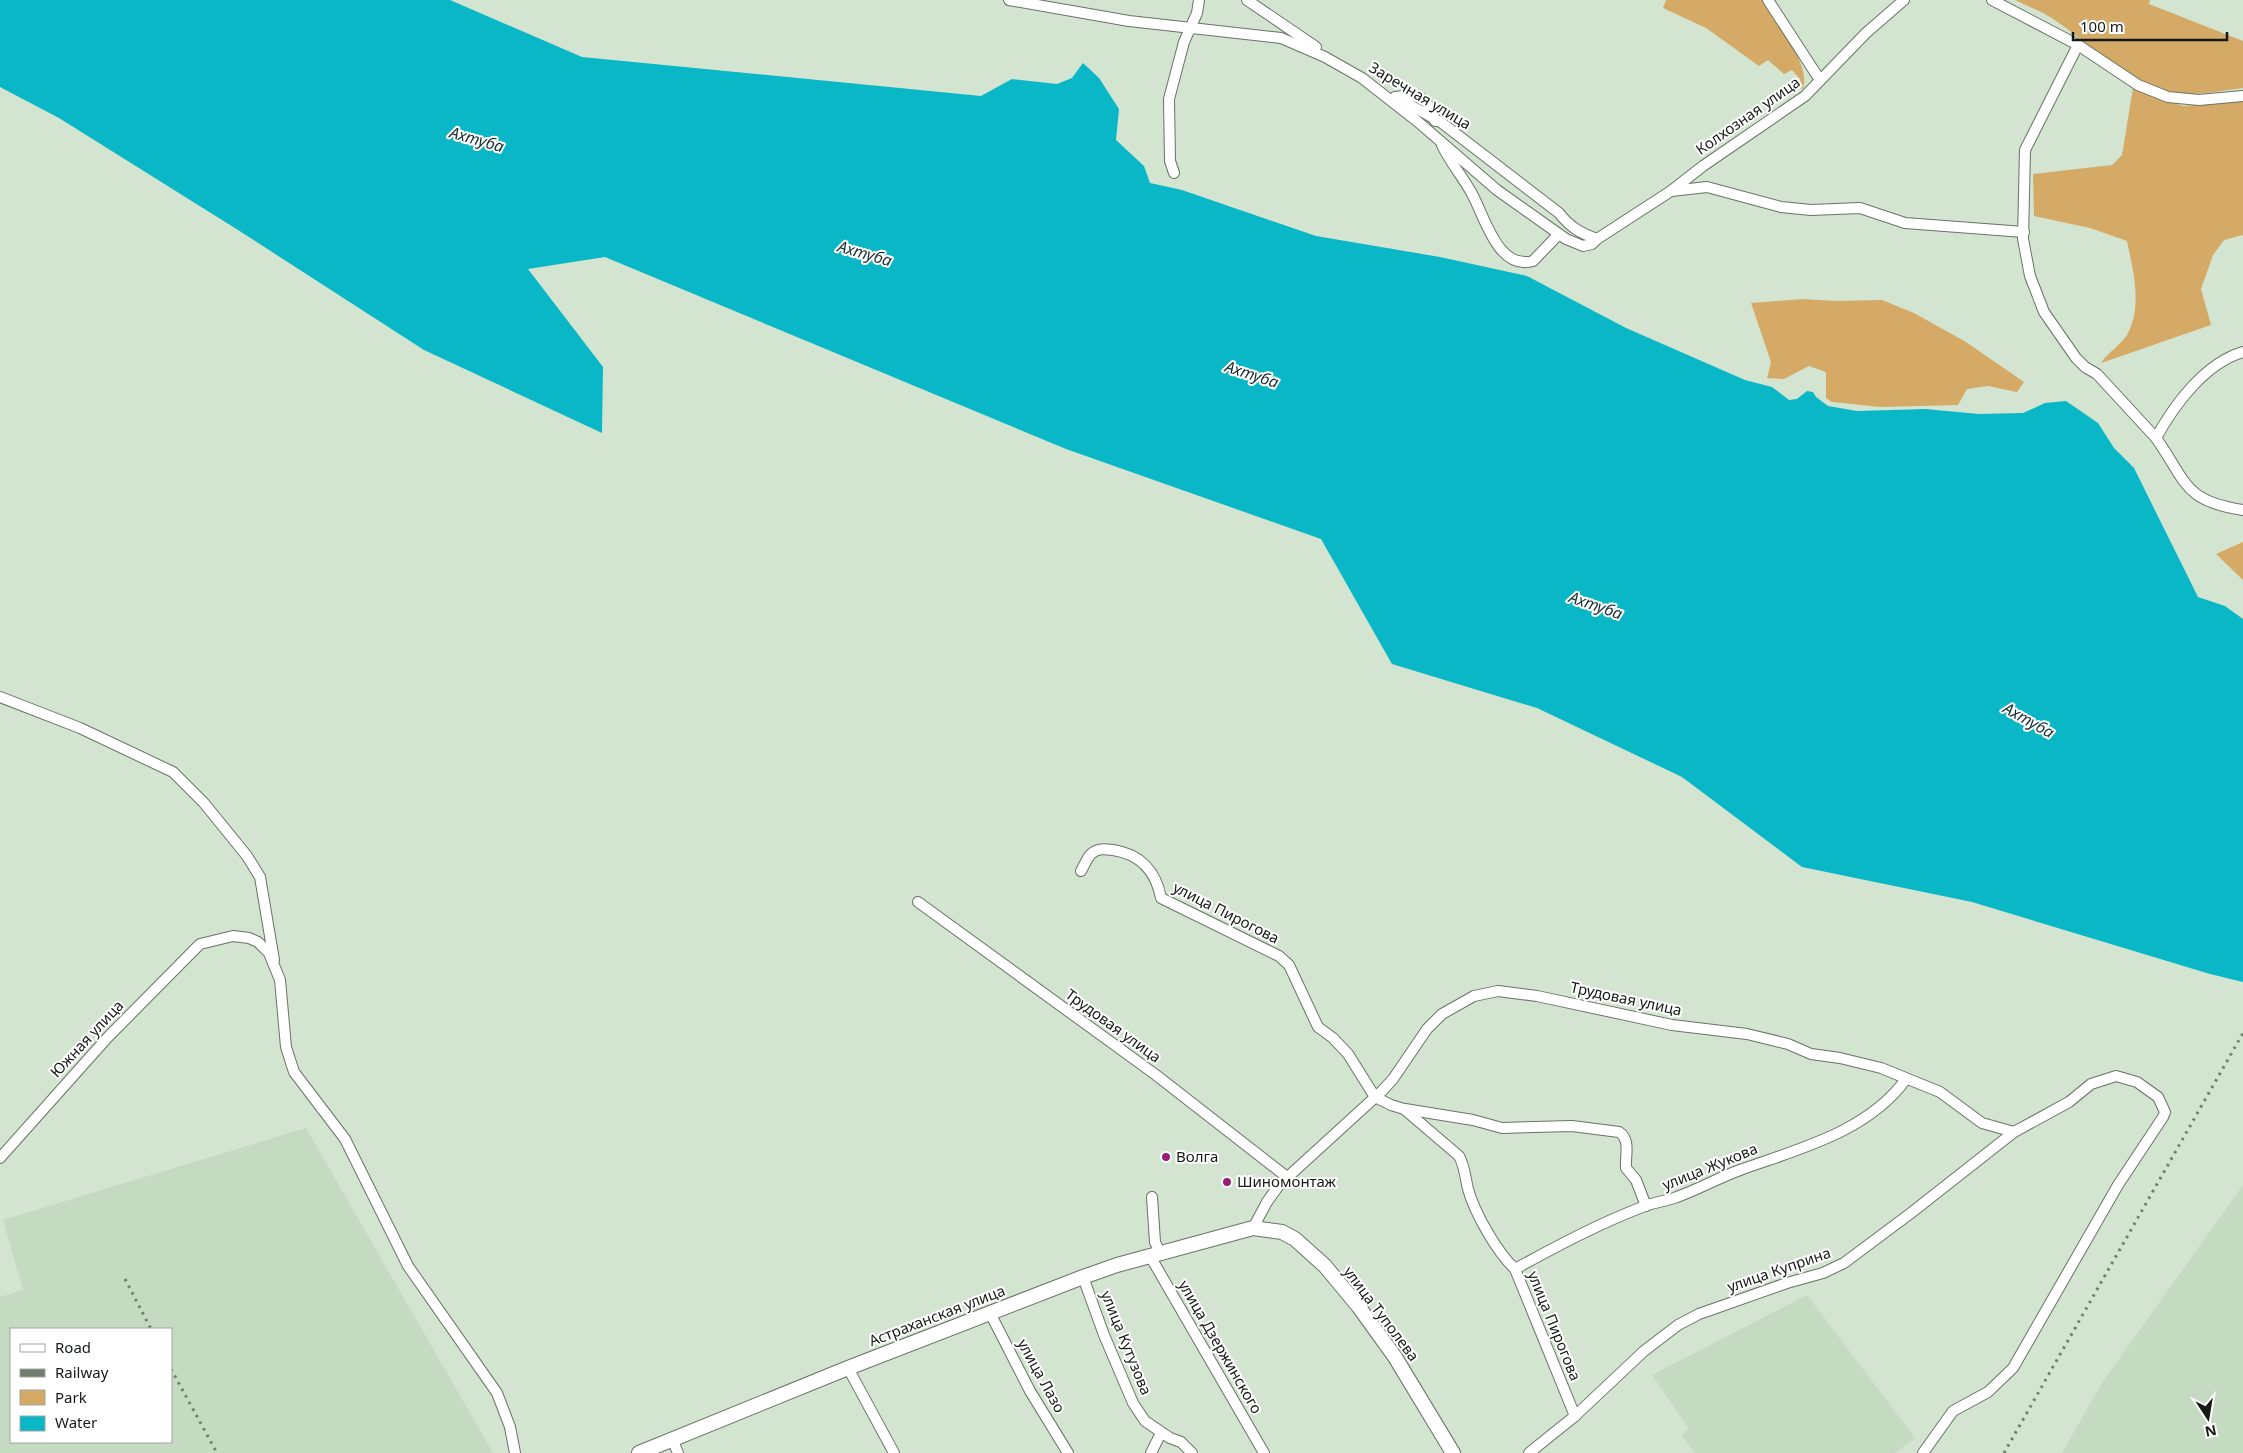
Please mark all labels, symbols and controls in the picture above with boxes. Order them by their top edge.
scale bar [2073,10,2227,42]
text: 100 m [2080,16,2124,36]
street label: Заречная улица [1366,57,1475,134]
street label: Колхозная улица [1691,72,1804,159]
water label: Ахтуба [446,121,507,157]
water label: Ахтуба [834,235,895,271]
water label: Ахтуба [1221,355,1282,393]
water label: Ахтуба [1565,585,1626,624]
water label: Ахтуба [1999,697,2058,743]
street label: улица Пирогова [1170,877,1283,948]
street label: Трудовая улица [1569,976,1684,1020]
street label: Трудовая улица [1062,984,1165,1067]
street label: Южная улица [45,995,127,1081]
street label: улица Жукова [1659,1138,1760,1194]
place label: Волга [1176,1146,1218,1166]
marker: Волга [1160,1151,1172,1163]
place label: Шиномонтаж [1237,1171,1337,1191]
marker: Шиномонтаж [1221,1176,1233,1188]
street label: улица Куприна [1724,1242,1833,1296]
street label: улица Туполева [1340,1262,1424,1365]
street label: улица Пирогова [1524,1268,1586,1384]
street label: улица Дзержинского [1174,1276,1267,1417]
street label: Астраханская улица [866,1280,1008,1350]
street label: улица Кутузова [1097,1287,1157,1398]
legend [10,1328,172,1443]
street label: улица Лазо [1013,1335,1070,1416]
text: Road [55,1337,91,1357]
text: Railway [55,1362,109,1382]
text: Park [55,1387,87,1407]
north arrow [2183,1393,2233,1443]
text: Water [55,1412,97,1432]
text: N [2203,1421,2218,1442]

